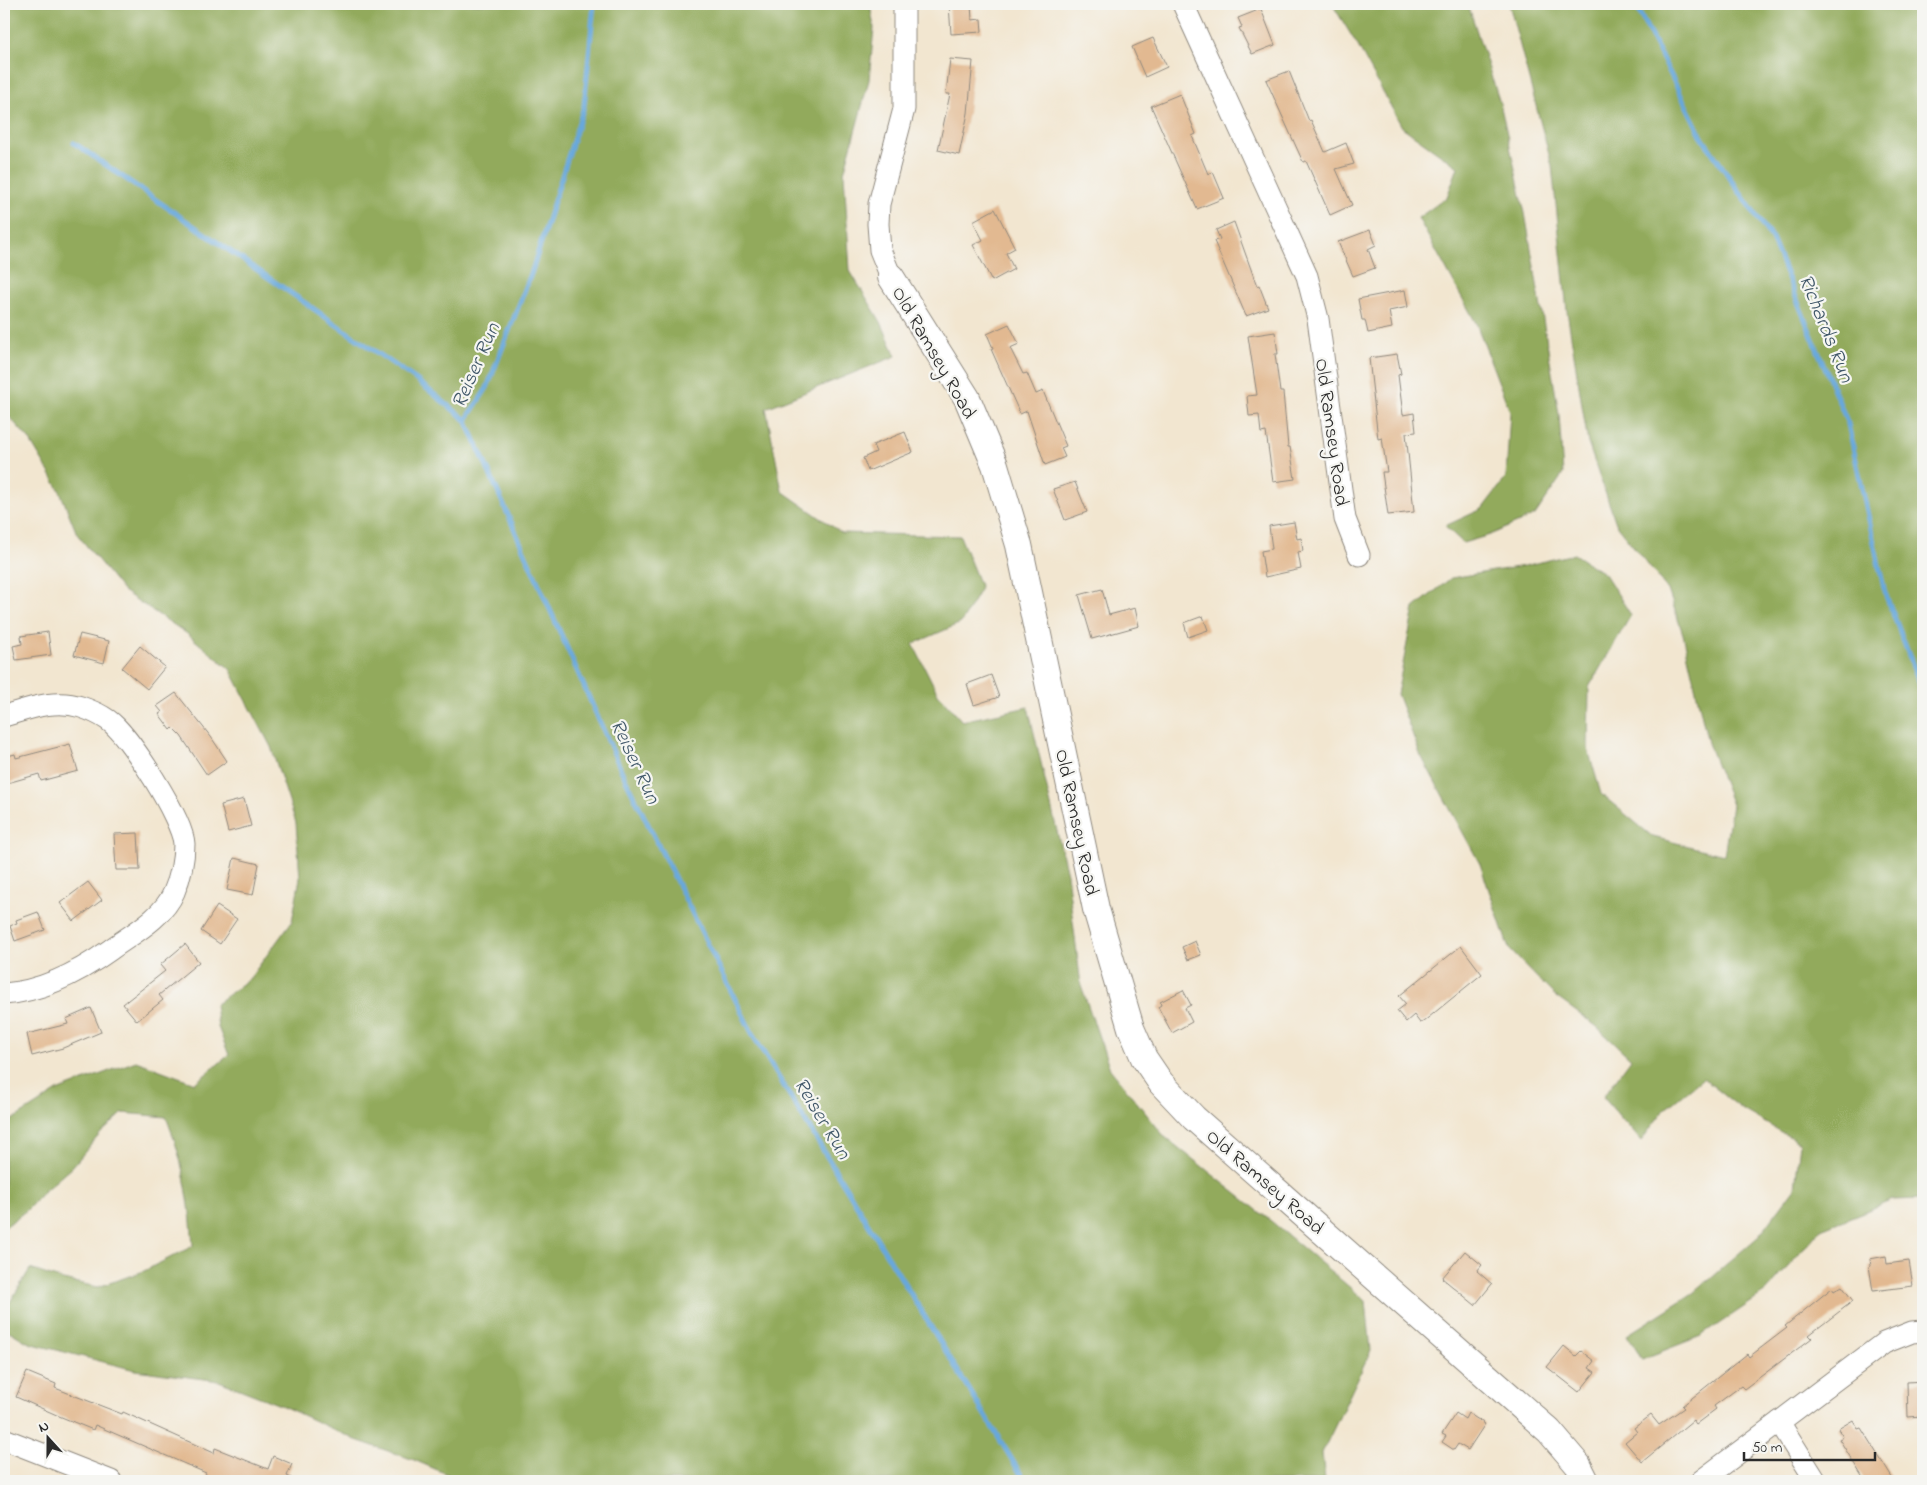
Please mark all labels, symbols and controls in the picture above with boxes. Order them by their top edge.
water label: Richards Run [1790,270,1861,388]
street label: Old Ramsey Road [883,282,983,425]
water label: Reiser Run [445,318,509,413]
street label: Old Ramsey Road [1306,357,1355,508]
water label: Reiser Run [601,714,667,810]
street label: Old Ramsey Road [1046,747,1105,898]
water label: Reiser Run [785,1072,858,1166]
street label: Old Ramsey Road [1199,1123,1330,1243]
north arrow [22,1412,72,1462]
text: N [36,1416,52,1439]
scale bar [1744,1430,1876,1462]
text: 50 m [1752,1437,1783,1459]

